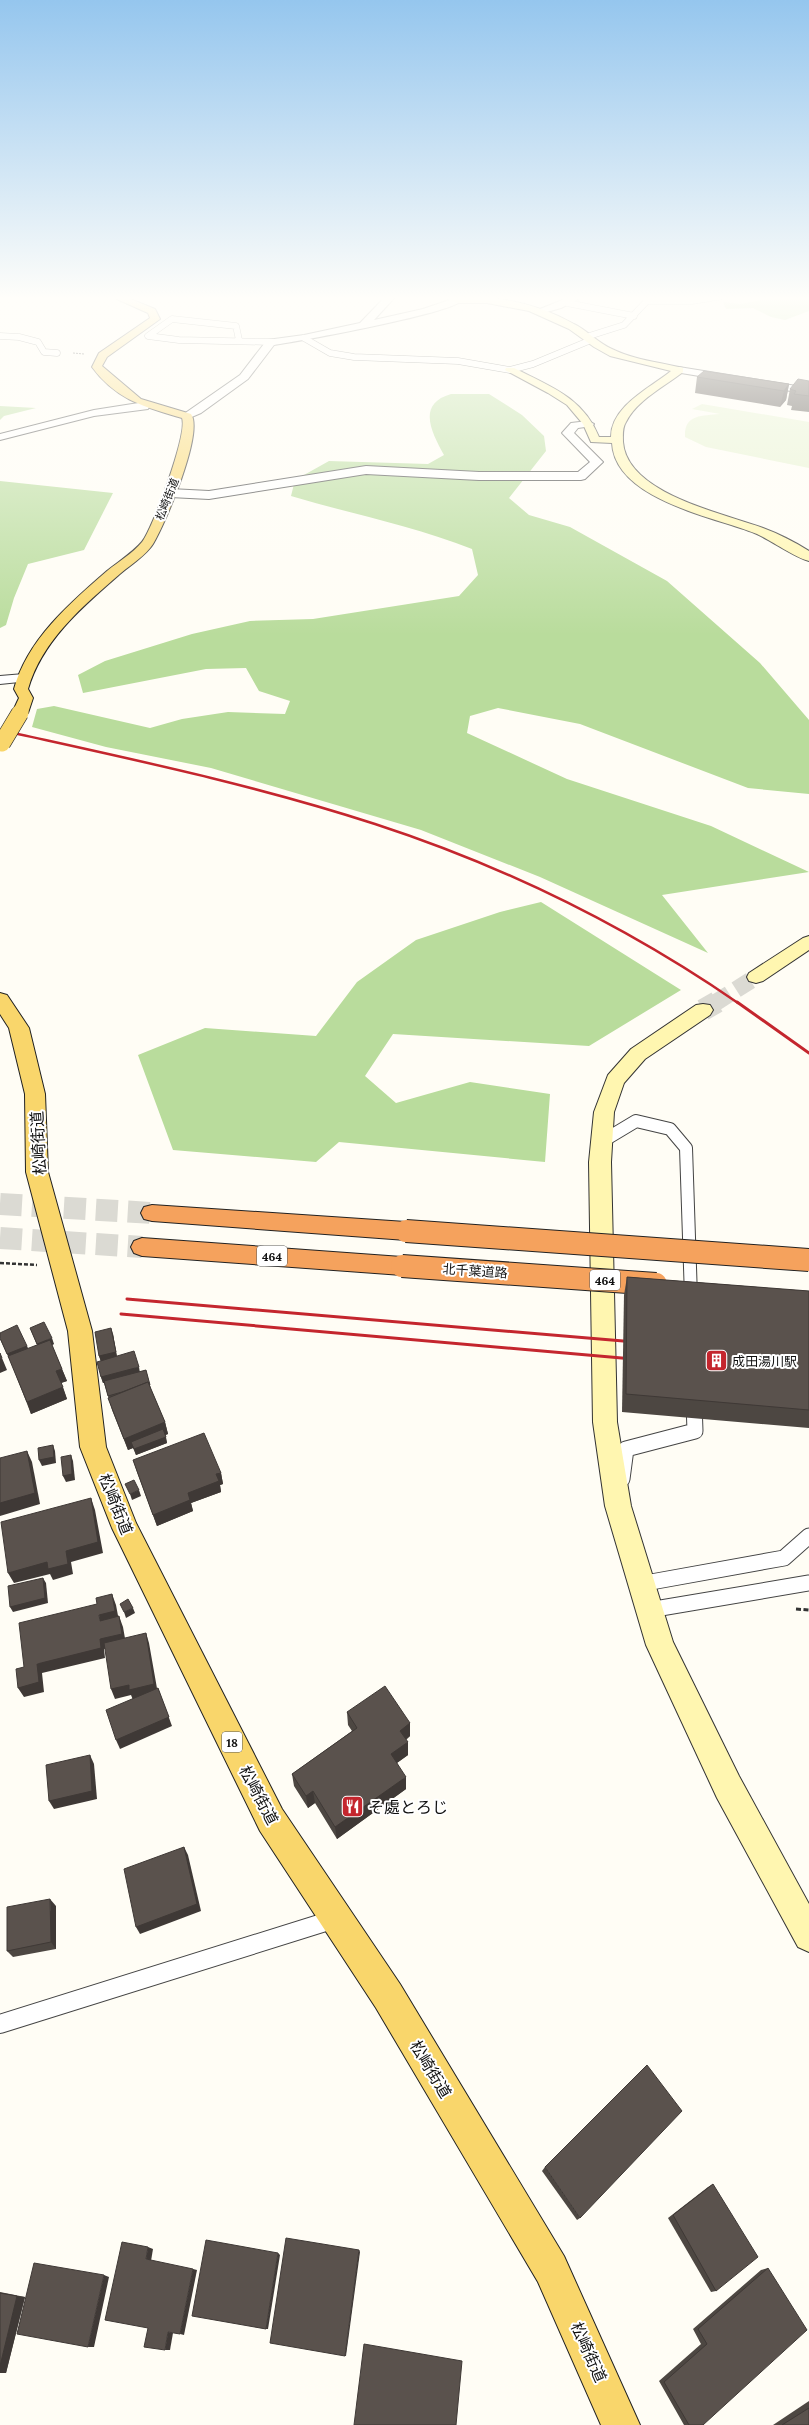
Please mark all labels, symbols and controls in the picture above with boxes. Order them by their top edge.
street label: 松崎街道 [152,476,182,522]
street label: 松崎街道 [26,1111,50,1175]
road number: 464 [257,1246,287,1266]
street label: 北千葉道路 [442,1260,508,1282]
road number: 464 [590,1270,620,1290]
building icon: 成田湯川駅 [703,1348,729,1374]
place label: 成田湯川駅 [732,1353,797,1370]
street label: 松崎街道 [95,1471,137,1537]
road number: 18 [222,1732,242,1752]
street label: 松崎街道 [235,1762,283,1828]
restaurant icon: そ處とろじ [339,1794,365,1820]
place label: そ處とろじ [368,1797,448,1817]
street label: 松崎街道 [406,2036,456,2102]
street label: 松崎街道 [567,2319,611,2385]

